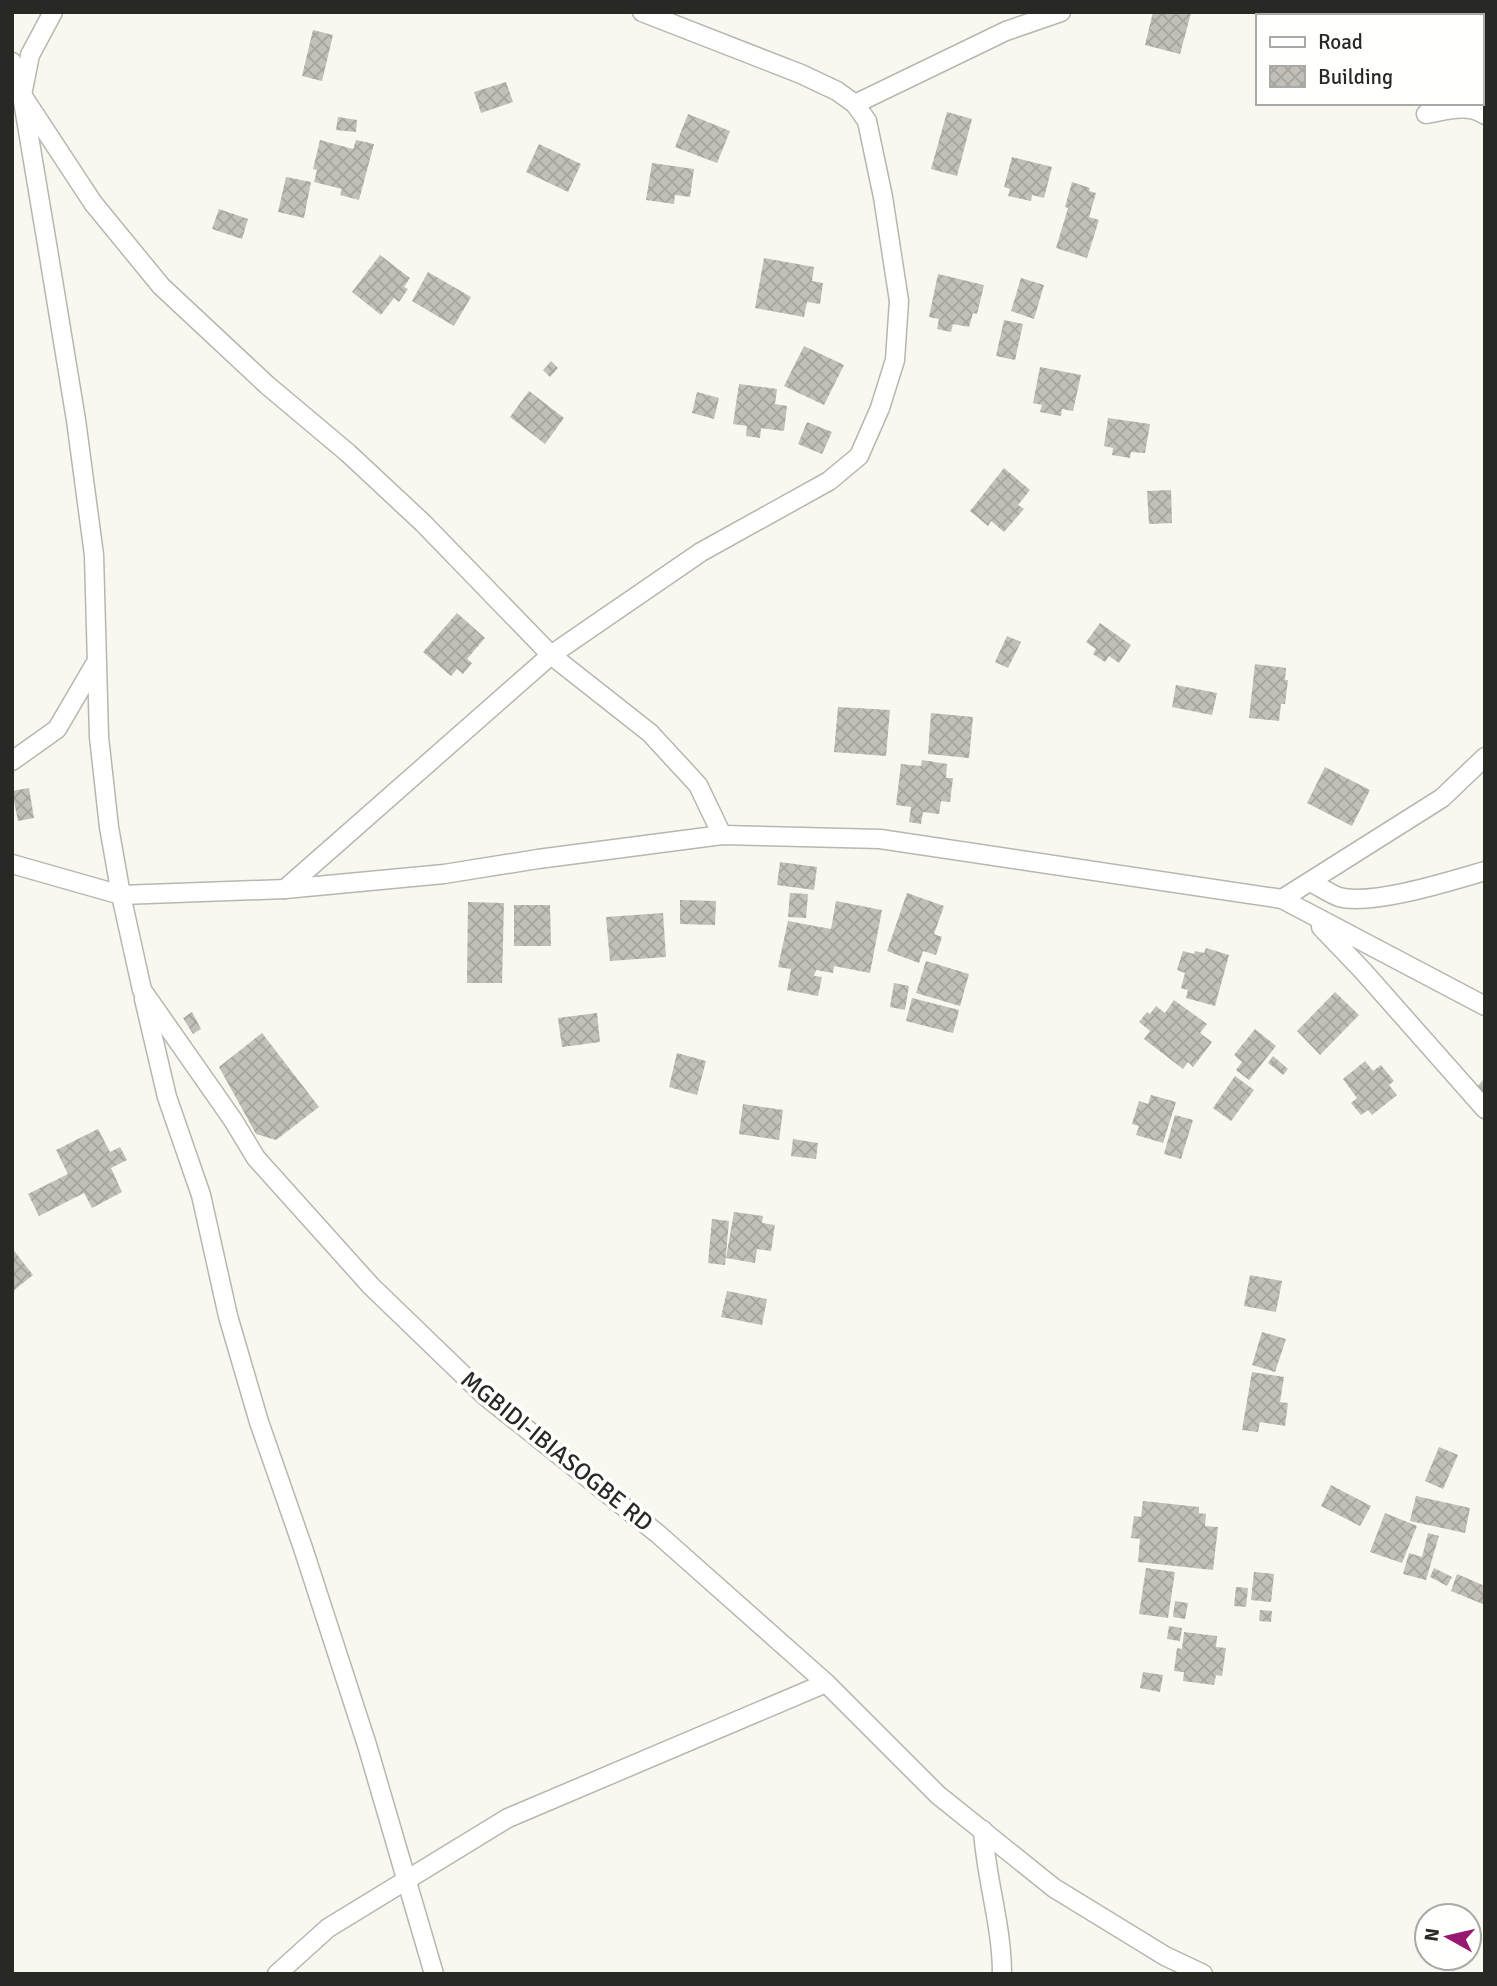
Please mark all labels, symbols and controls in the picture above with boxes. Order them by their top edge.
legend [1256,14,1483,105]
text: Road [1318,29,1363,55]
text: Building [1318,64,1393,90]
street label: MGBIDI-IBIASOGBE RD [455,1364,659,1538]
north arrow [1413,1902,1483,1972]
text: N [1419,1927,1445,1943]

